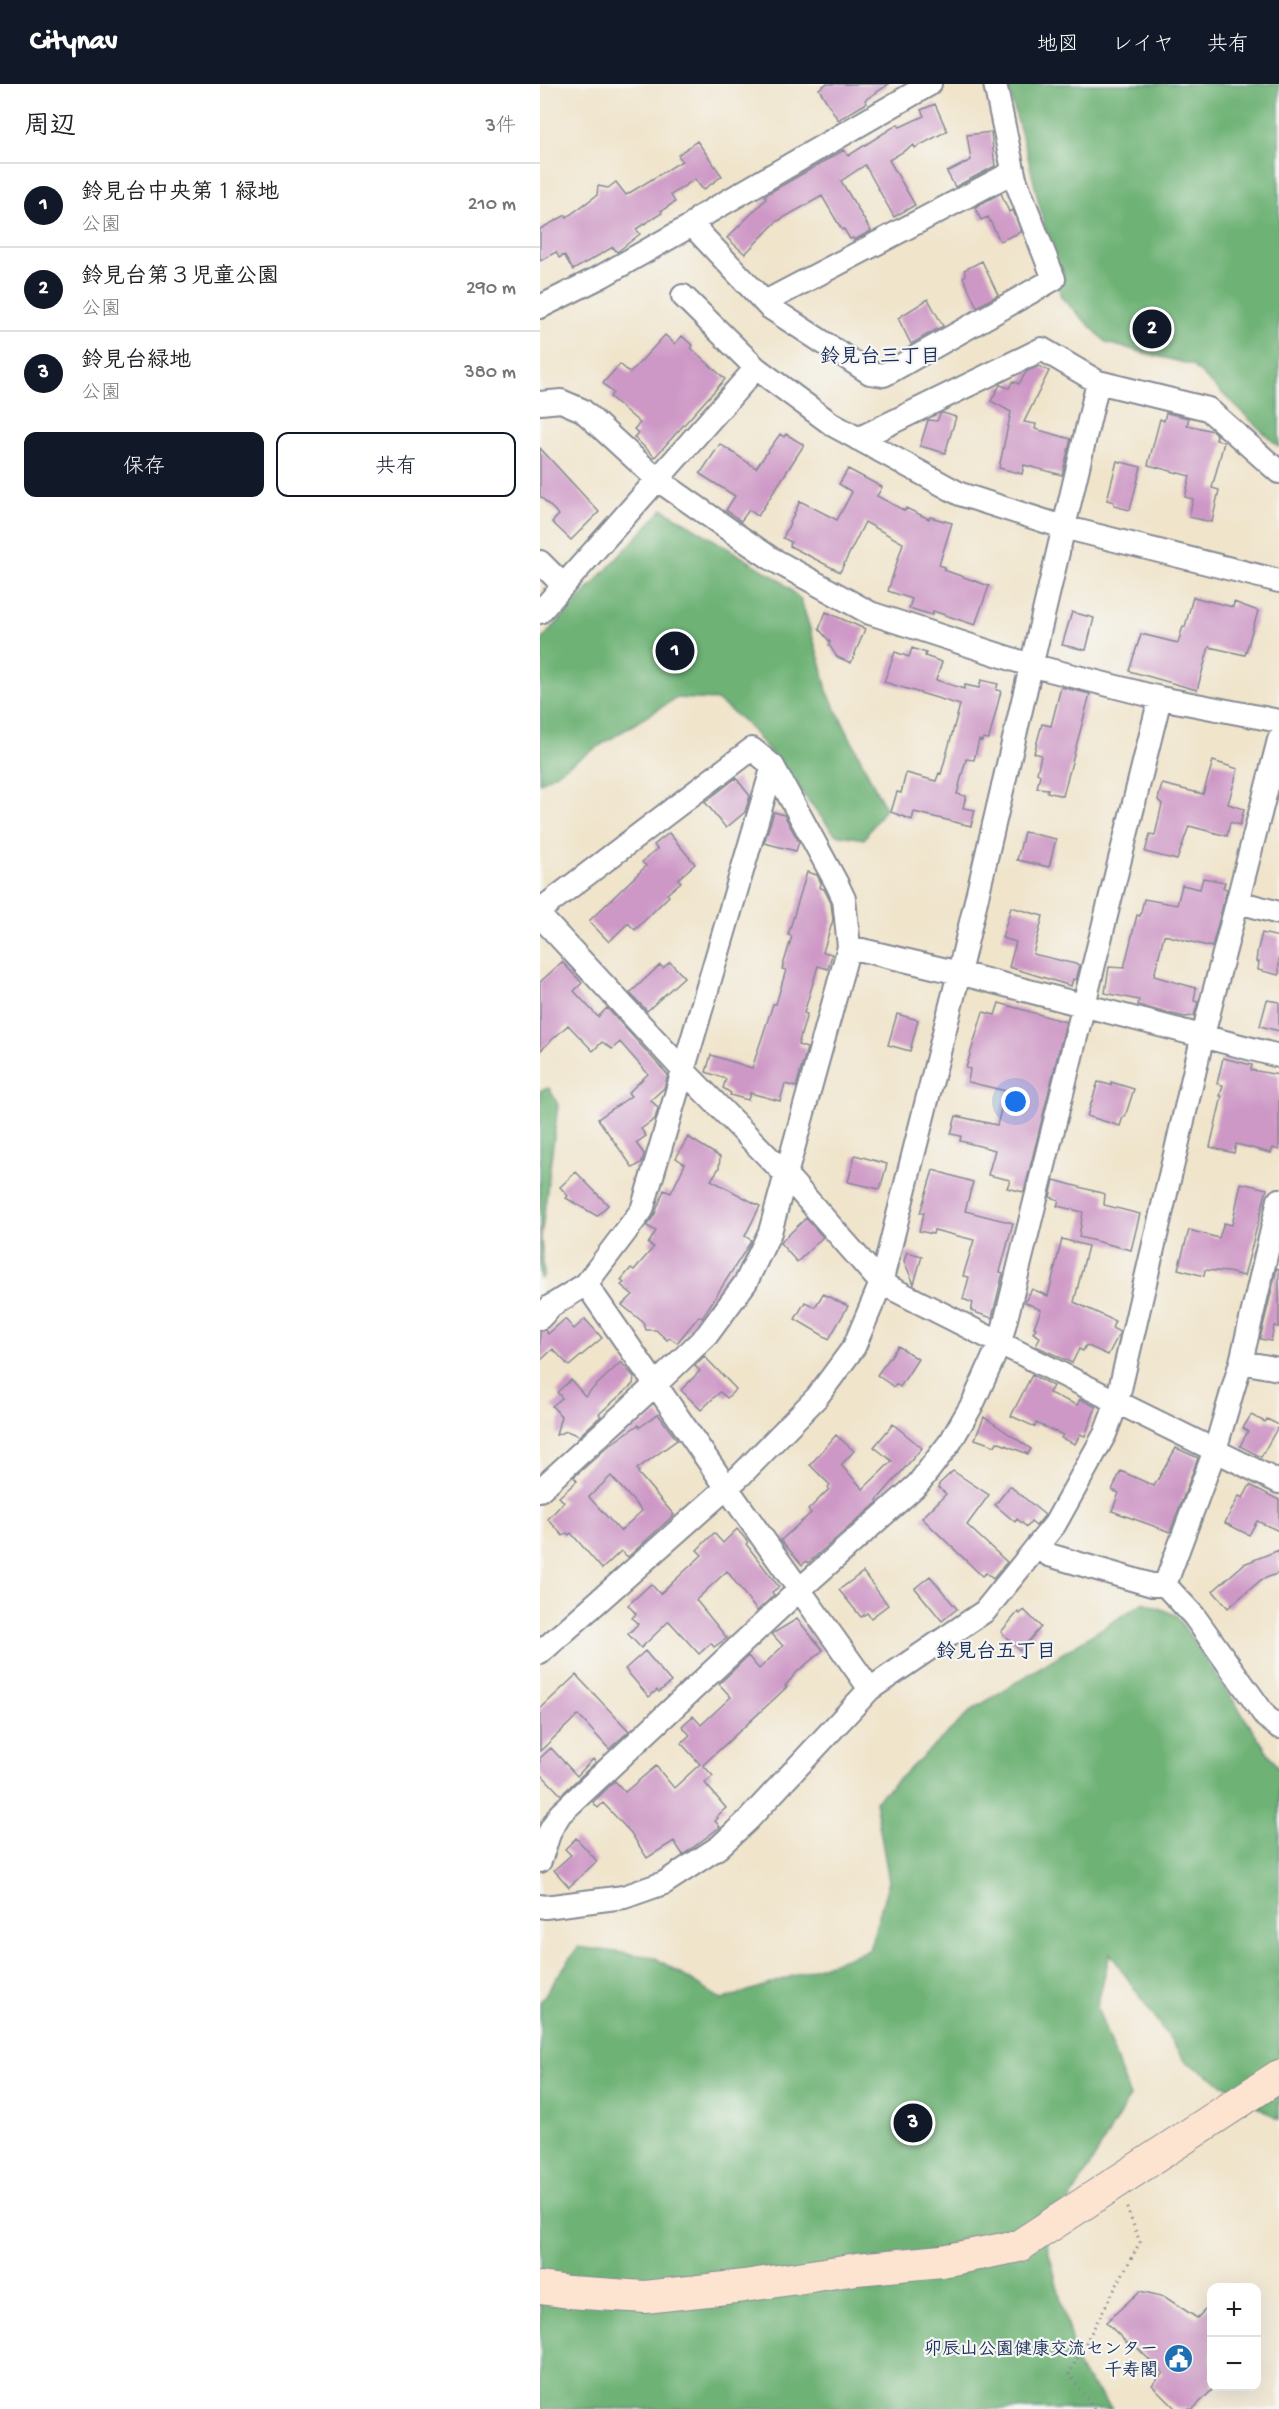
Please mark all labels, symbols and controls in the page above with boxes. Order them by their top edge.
text: Citynav [30,26,118,59]
text: 地図 [1037,34,1079,59]
text: レイヤ [1112,34,1174,59]
text: 共有 [1207,34,1249,59]
text: 周辺 [24,113,76,144]
text: 3件 [486,116,516,139]
text: 鈴見台中央第１緑地 [81,181,279,207]
text: 1 [39,194,48,217]
text: 210 m [468,194,516,217]
text: 公園 [81,215,121,238]
text: 鈴見台第３児童公園 [81,265,279,291]
text: 2 [39,278,48,301]
text: 290 m [466,278,516,301]
text: 公園 [81,299,121,322]
pin: 2 [1132,306,1172,352]
district label: 鈴見台三丁目 [820,345,940,370]
text: 鈴見台緑地 [81,349,191,375]
text: 3 [38,362,49,385]
text: 380 m [464,362,516,385]
text: 公園 [81,383,121,406]
button: 保存 [24,432,264,497]
button: 共有 [276,432,516,497]
pin: 1 [656,628,694,674]
your location [1001,1087,1030,1116]
district label: 鈴見台五丁目 [936,1640,1056,1665]
pin: 3 [894,2100,932,2146]
map controls [1207,2283,1261,2391]
button: + [1207,2283,1261,2337]
button: − [1207,2337,1261,2391]
place label: 卯辰山公園健康交流センター 千寿閣 [924,2338,1158,2382]
public building icon: 卯辰山公園健康交流センター 千寿閣 [1163,2342,1195,2374]

